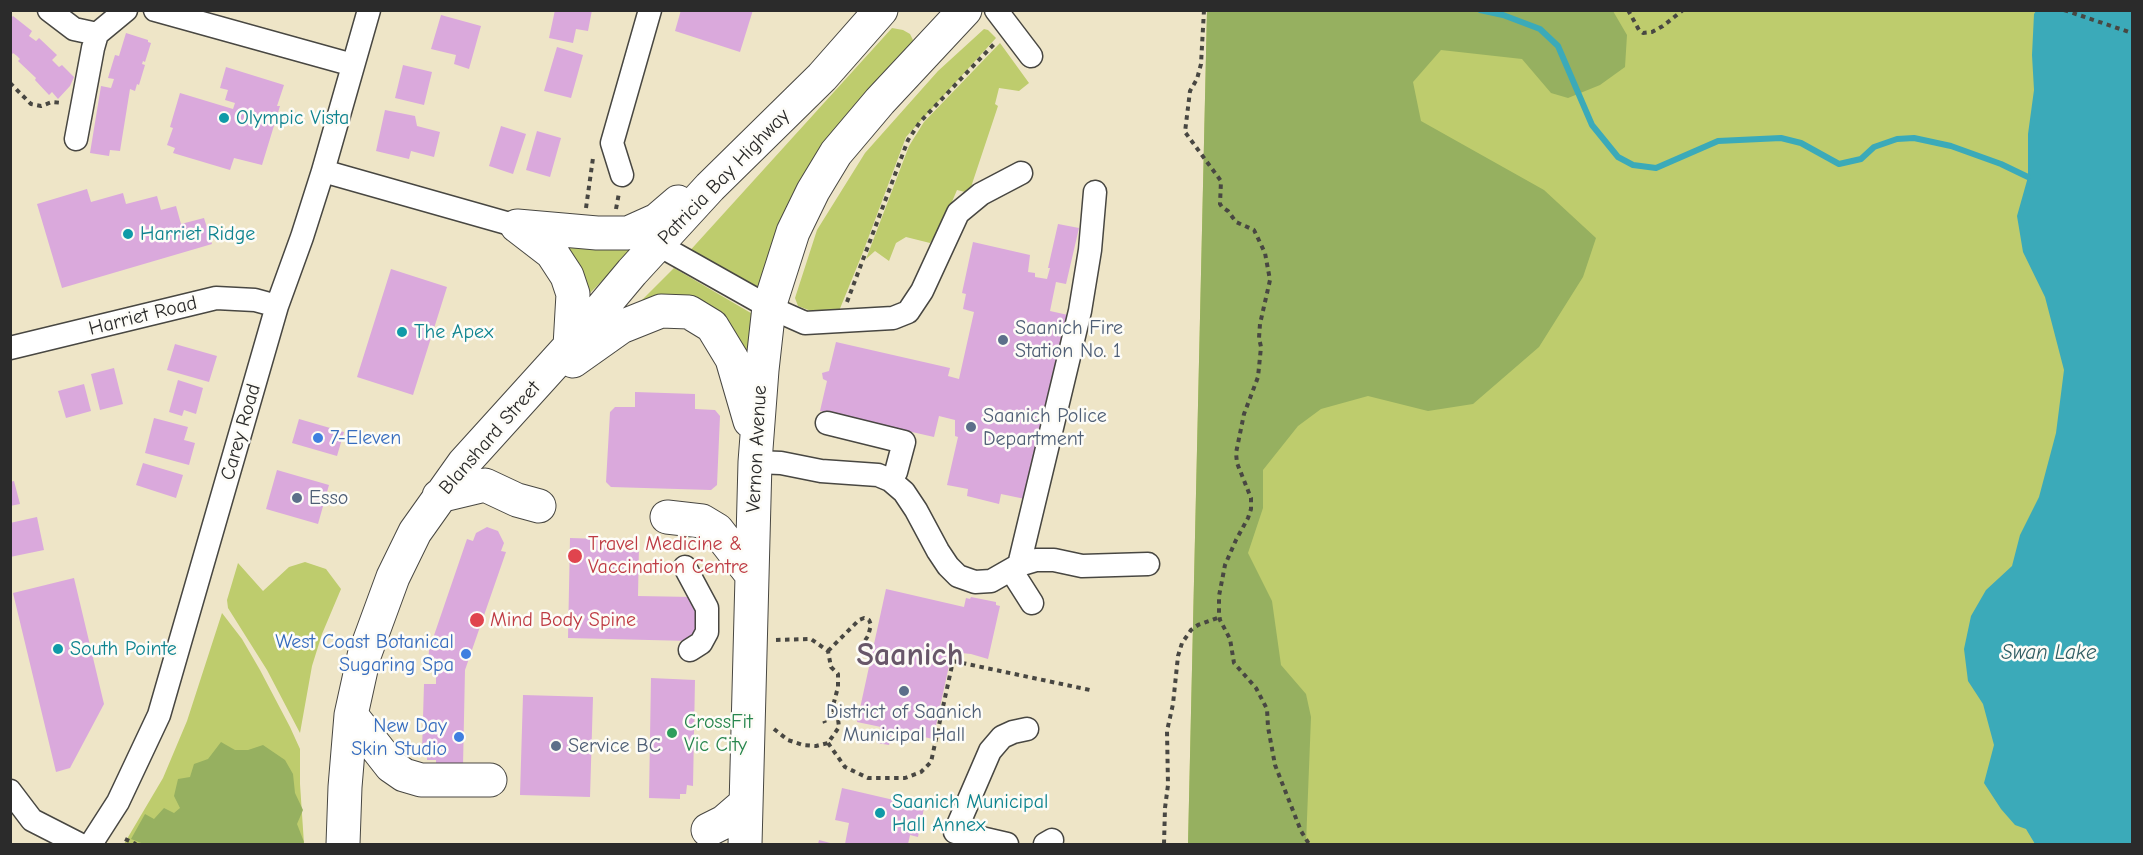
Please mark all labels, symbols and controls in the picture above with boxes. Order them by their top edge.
street label: Patricia Bay Highway [653,104,795,250]
place label: Olympic Vista [236,106,349,130]
marker: Olympic Vista [217,111,231,125]
place label: Harriet Ridge [140,222,255,246]
marker: Harriet Ridge [121,227,135,241]
street label: Harriet Road [86,291,200,341]
place label: Saanich Fire Station No. 1 [1015,316,1123,363]
place label: The Apex [414,320,494,344]
marker: The Apex [395,325,409,339]
marker: Saanich Fire Station No. 1 [996,333,1010,347]
street label: Blanshard Street [434,376,546,500]
street label: Carey Road [216,381,266,483]
street label: Vernon Avenue [742,385,772,513]
place label: Saanich Police Department [983,404,1107,451]
marker: Saanich Police Department [964,420,978,434]
place label: 7-Eleven [330,426,401,450]
marker: 7-Eleven [311,431,325,445]
place label: Esso [309,486,348,510]
marker: Esso [290,491,304,505]
place label: Travel Medicine & Vaccination Centre [588,532,748,579]
marker: Travel Medicine & Vaccination Centre [566,547,584,565]
place label: Mind Body Spine [490,608,636,632]
marker: Mind Body Spine [468,611,486,629]
place label: West Coast Botanical Sugaring Spa [275,630,454,677]
place label: South Pointe [70,637,177,661]
district label: Saanich [856,637,964,675]
water label: Swan Lake [2001,640,2097,666]
marker: South Pointe [51,642,65,656]
marker: West Coast Botanical Sugaring Spa [459,647,473,661]
marker: District of Saanich Municipal Hall [897,684,911,698]
place label: District of Saanich Municipal Hall [826,700,982,747]
place label: CrossFit Vic City [684,710,753,757]
place label: New Day Skin Studio [351,714,447,761]
marker: CrossFit Vic City [665,726,679,740]
marker: New Day Skin Studio [452,730,466,744]
place label: Service BC [568,734,661,758]
marker: Service BC [549,739,563,753]
place label: Saanich Municipal Hall Annex [892,790,1048,837]
marker: Saanich Municipal Hall Annex [873,806,887,820]

